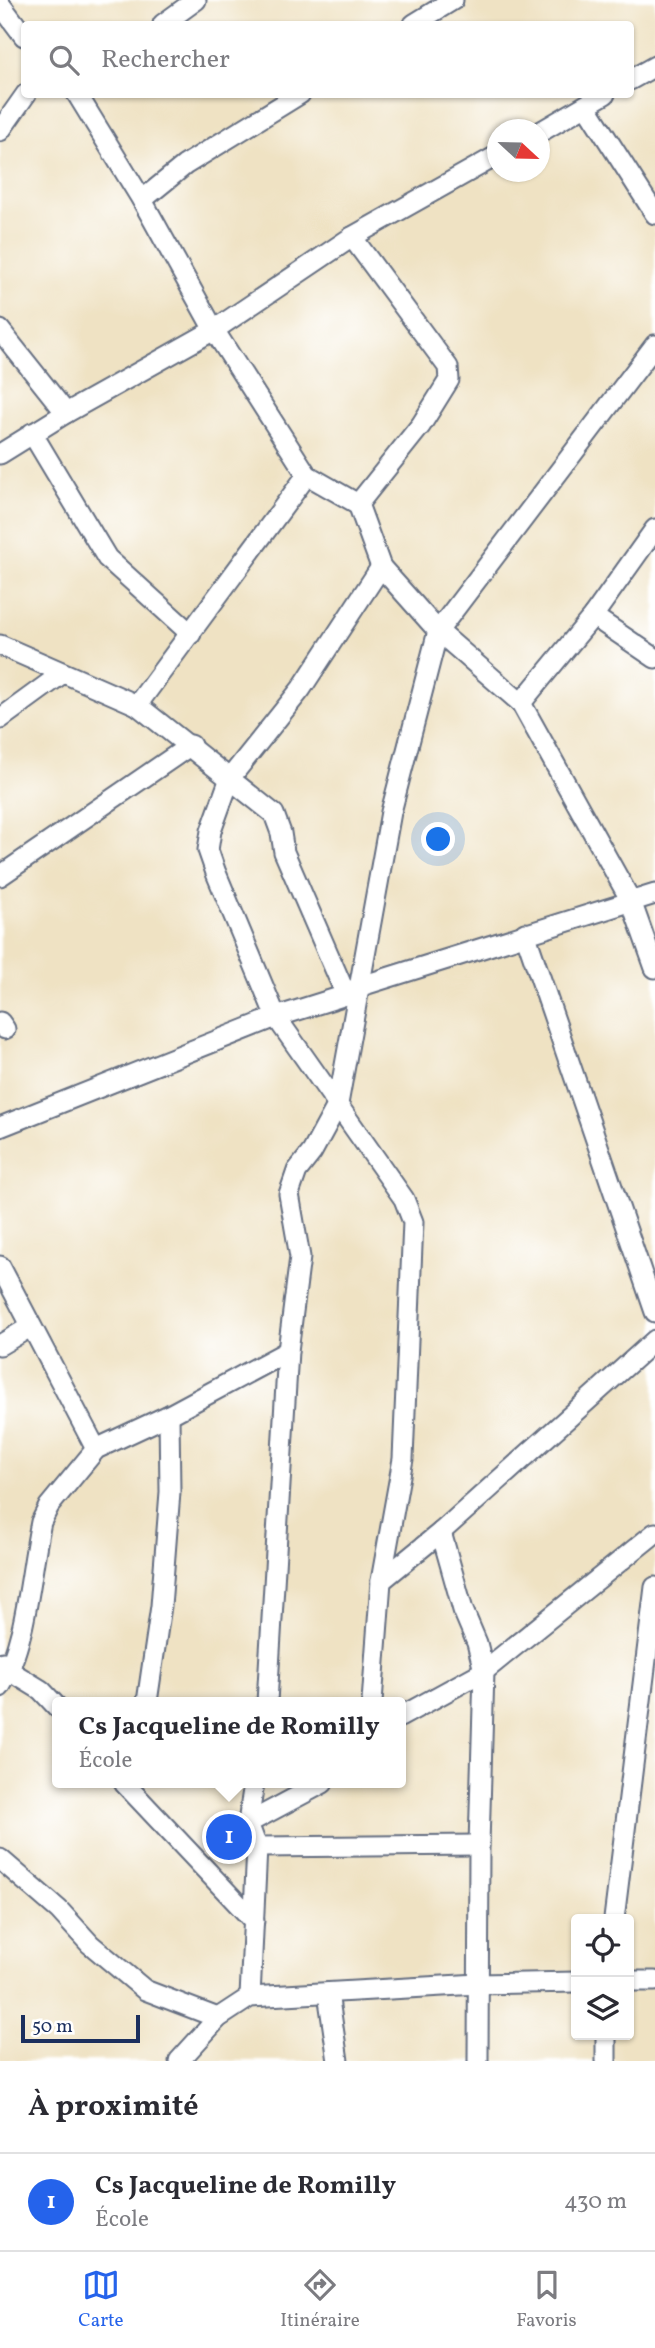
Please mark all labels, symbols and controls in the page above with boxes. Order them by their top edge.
search box [21,21,634,98]
icon: search [45,41,83,79]
text: Rechercher [101,42,230,78]
north arrow [487,119,550,182]
your location [421,822,455,856]
popup [52,1697,406,1788]
text: Cs Jacqueline de Romilly [79,1709,379,1745]
text: École [79,1745,132,1777]
pin: 1 [206,1811,252,1863]
map controls [571,1914,634,2040]
button: locate [571,1914,634,1977]
button: layers [571,1977,634,2040]
scale bar [21,2012,140,2044]
text: 50 m [32,2014,73,2040]
text: À proximité [28,2086,199,2128]
text: Cs Jacqueline de Romilly [95,2168,396,2204]
text: 1 [46,2186,56,2218]
text: 430 m [564,2186,627,2218]
text: École [95,2204,149,2236]
tab: Carte [78,2266,124,2334]
tab: Itinéraire [280,2266,360,2334]
tab: Favoris [516,2266,577,2334]

